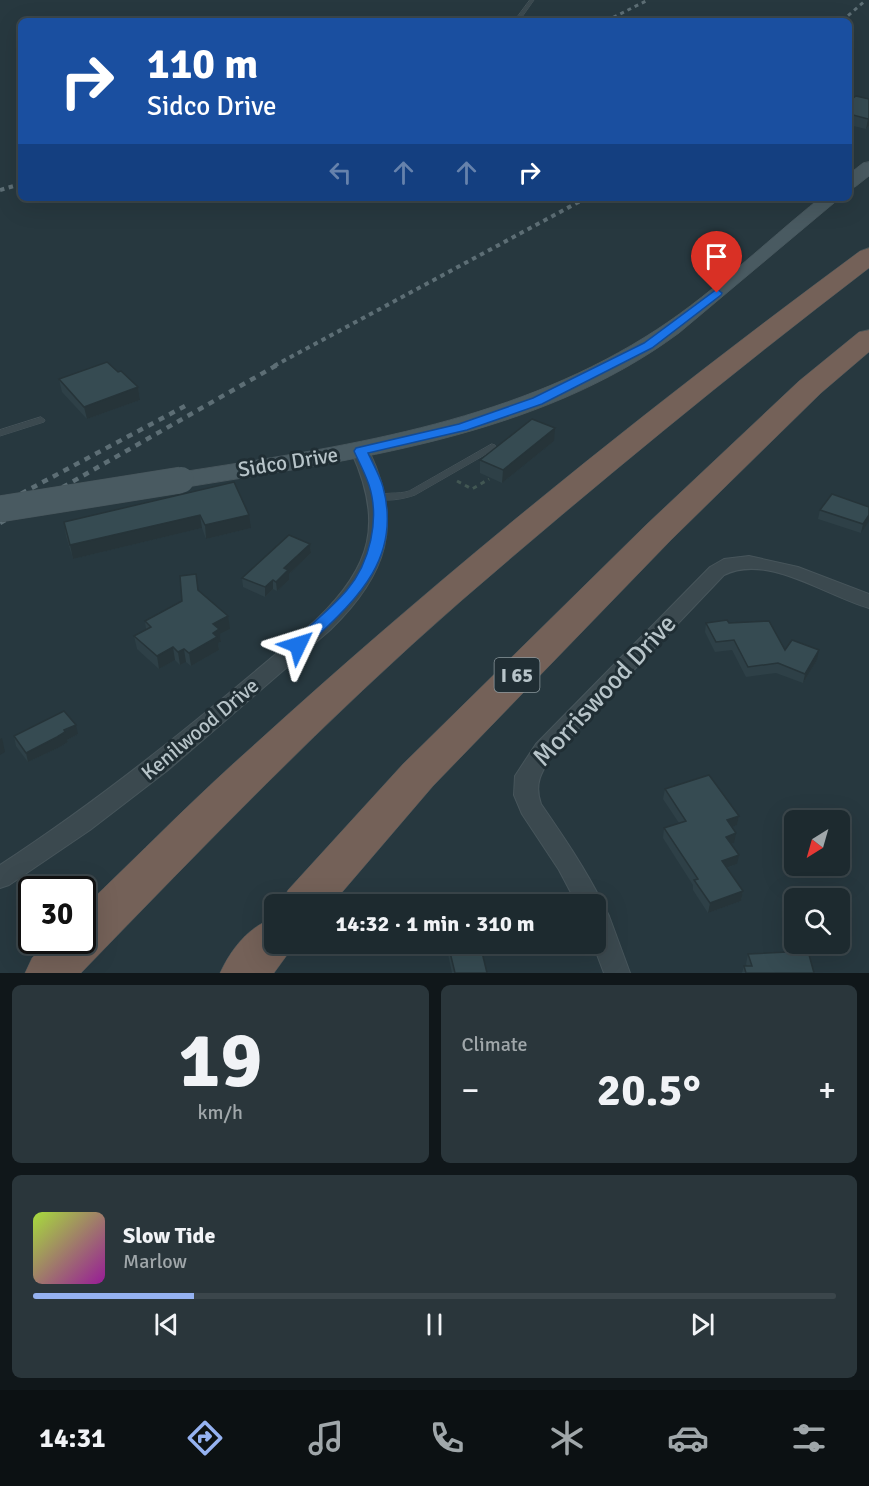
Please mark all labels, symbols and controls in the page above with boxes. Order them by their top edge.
text: 110 m [147,39,258,90]
icon: right [48,42,126,120]
text: Sidco Drive [147,90,277,123]
icon: left [324,156,357,189]
icon: ahead [387,156,420,189]
icon: ahead [450,156,483,189]
icon: right [513,156,546,189]
pin [691,231,742,293]
icon: arrive [700,240,733,273]
street label: Sidco Drive [236,441,340,483]
street label: Morriswood Drive [526,608,683,773]
position arrow [266,613,330,677]
road number: I 65 [494,658,540,692]
street label: Kenilwood Drive [136,672,264,786]
north arrow [784,810,850,876]
map controls [784,810,850,954]
speed limit sign: 30 [18,876,96,954]
button: search [784,888,850,954]
text: 14:32 · 1 min · 310 m [335,910,535,937]
text: 19 [178,1013,262,1109]
text: Climate [462,1032,527,1057]
text: 20.5° [597,1063,701,1118]
text: − [462,1070,479,1111]
text: + [818,1070,836,1111]
text: km/h [198,1100,243,1125]
text: Slow Tide [123,1222,215,1249]
text: Marlow [123,1249,187,1274]
icon: previous [150,1308,183,1341]
icon: pause [418,1308,451,1341]
icon: next [686,1308,719,1341]
icon: directions [184,1417,226,1459]
icon: music [305,1417,347,1459]
icon: phone [426,1417,468,1459]
icon: climate [546,1417,588,1459]
icon: car [667,1417,709,1459]
icon: filters [788,1417,830,1459]
text: 14:31 [39,1422,106,1455]

